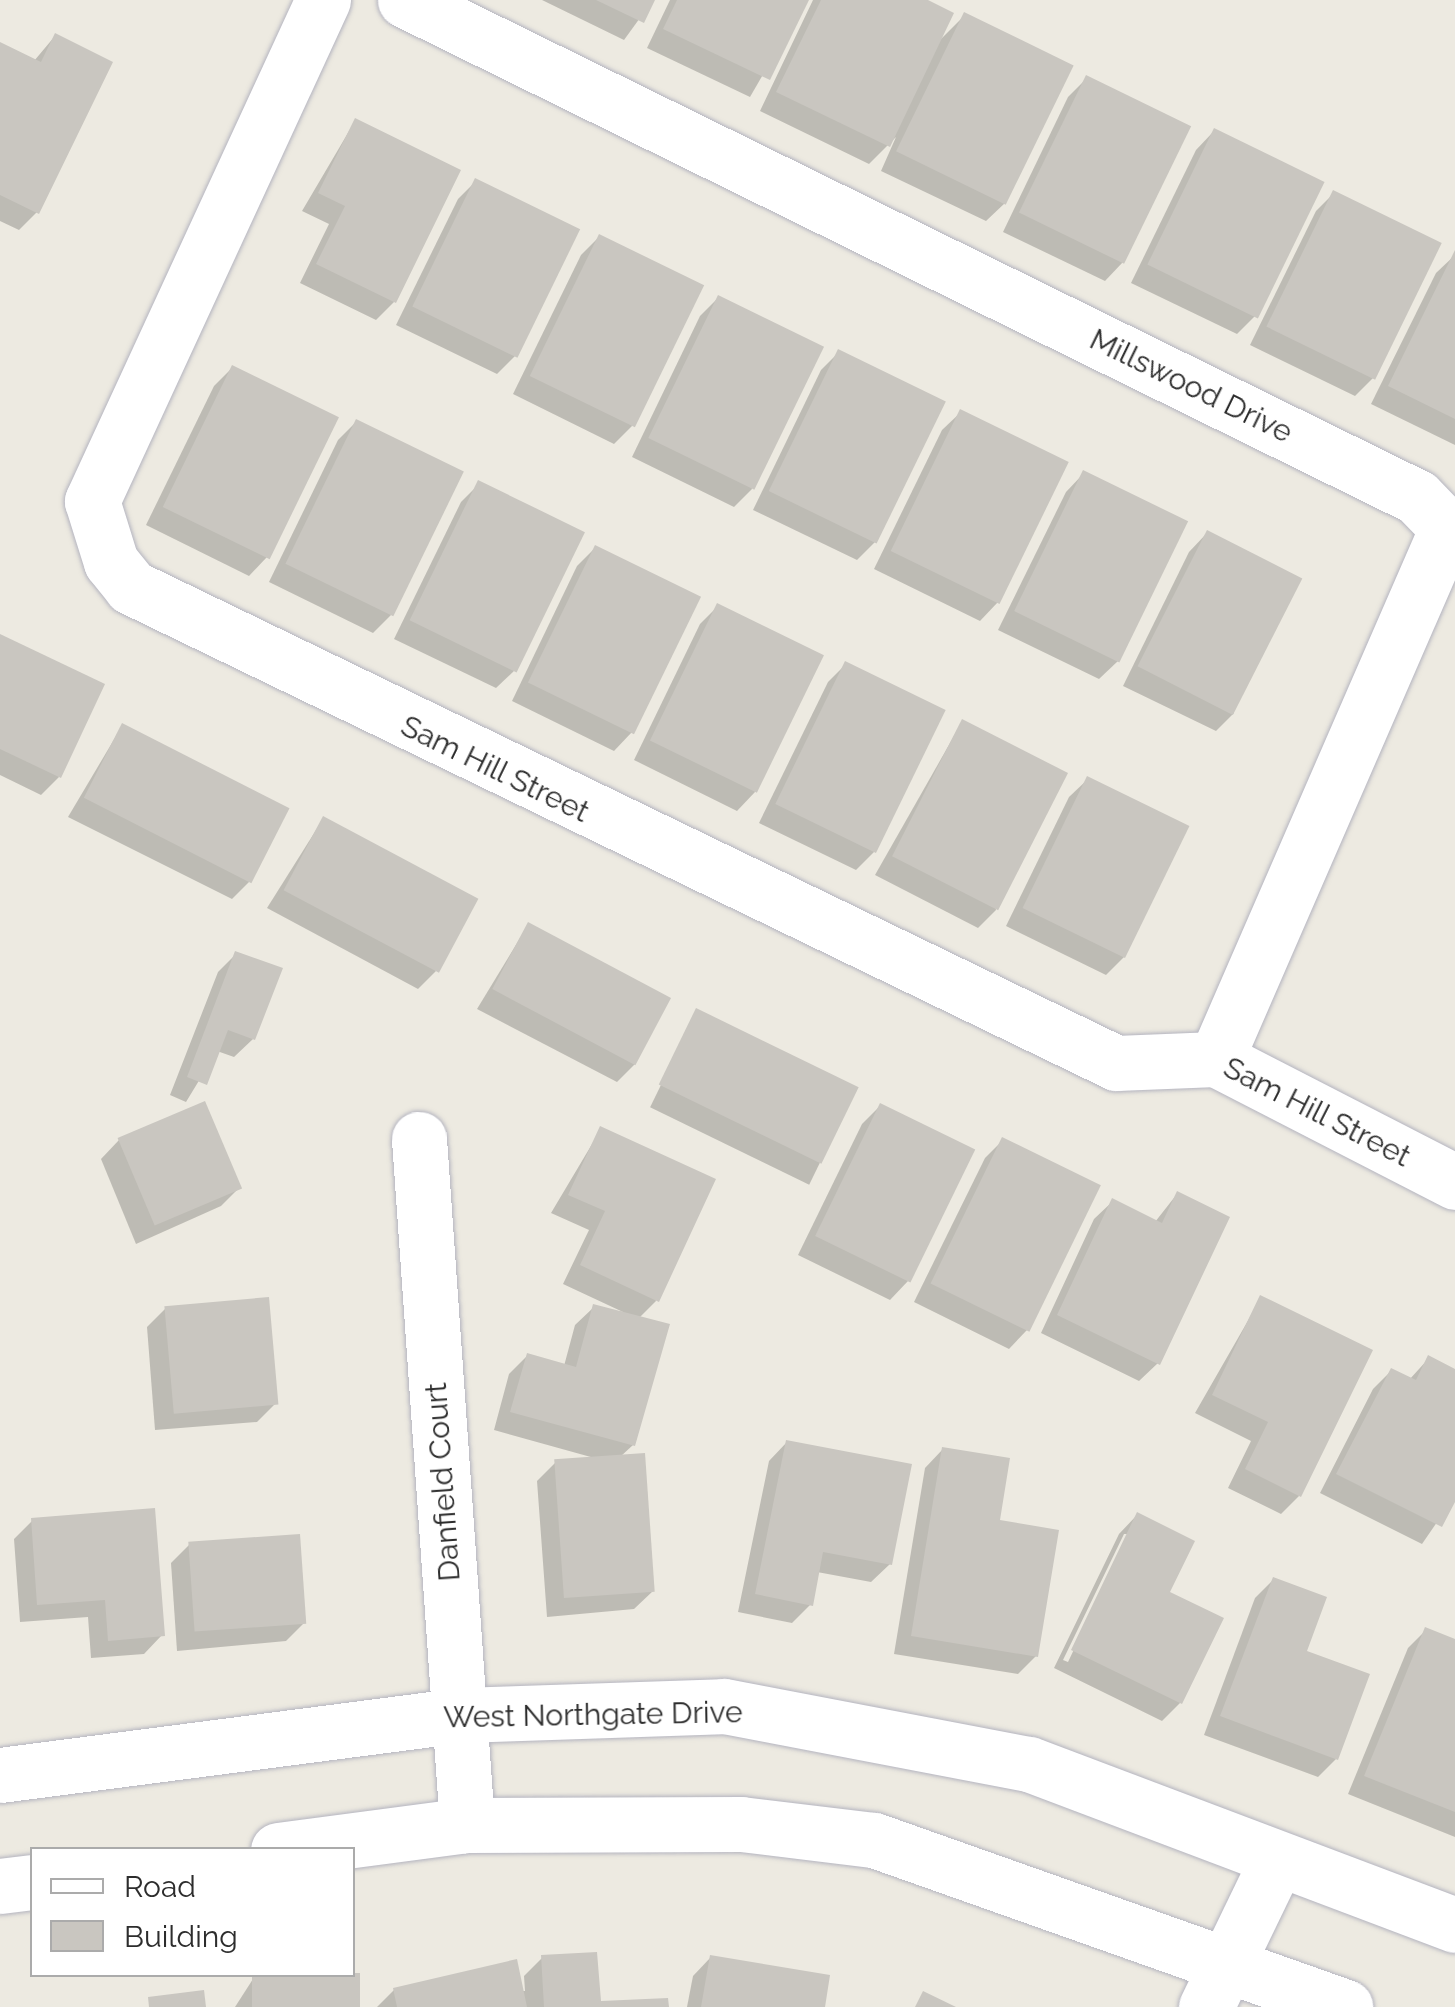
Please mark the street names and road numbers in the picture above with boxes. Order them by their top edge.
street label: Millswood Drive [1084,321,1298,451]
street label: Sam Hill Street [395,708,595,830]
street label: Sam Hill Street [1217,1049,1417,1175]
street label: Danfield Court [418,1381,468,1583]
street label: West Northgate Drive [443,1694,743,1736]

